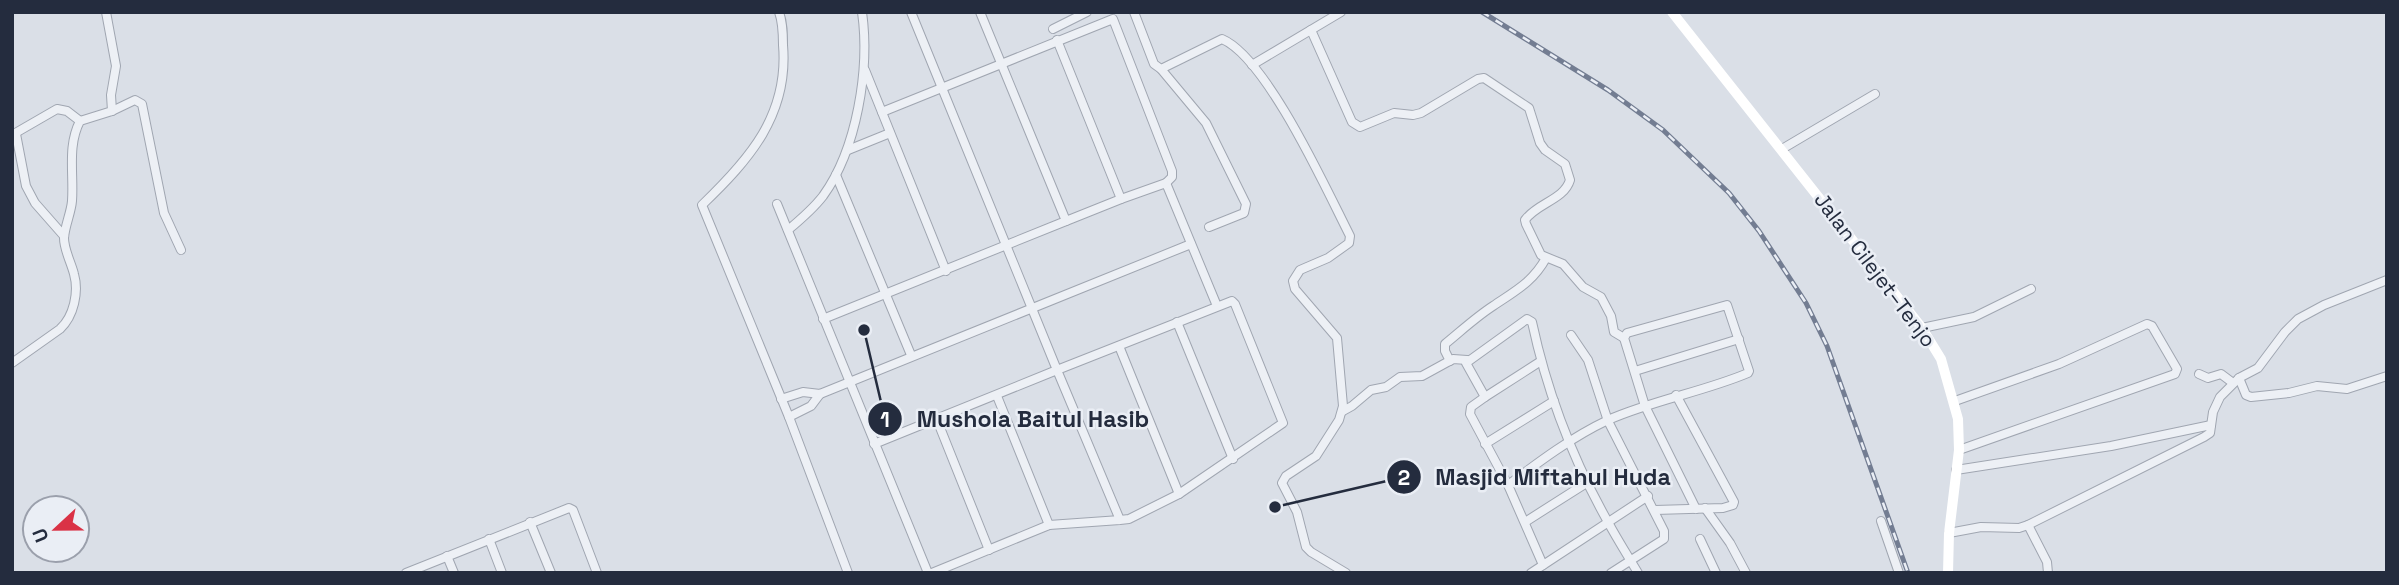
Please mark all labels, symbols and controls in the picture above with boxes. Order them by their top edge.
street label: Jalan Cilejet–Tenjo [1808,187,1942,352]
callout: Mushola Baitul Hasib [868,397,1163,441]
text: Mushola Baitul Hasib [917,404,1149,434]
text: 1 [880,406,890,433]
callout: Masjid Miftahul Huda [1386,455,1685,499]
text: Masjid Miftahul Huda [1435,462,1671,492]
text: 2 [1398,464,1410,491]
north arrow [21,494,91,564]
text: U [27,525,55,546]

